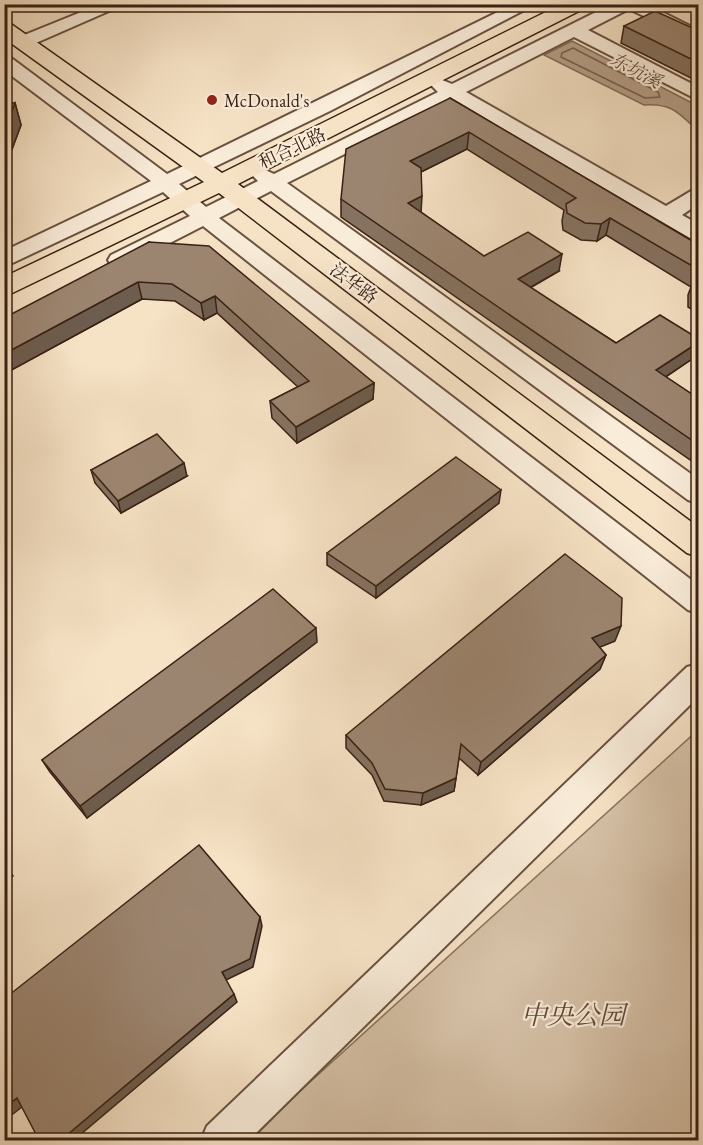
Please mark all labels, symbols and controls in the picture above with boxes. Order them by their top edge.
water label: 东坑溪 [607,47,667,94]
place label: McDonald's [224,89,309,112]
marker: McDonald's [205,93,219,107]
street label: 和合北路 [255,122,329,174]
street label: 法华路 [326,258,382,308]
park label: 中央公园 [521,998,629,1032]

